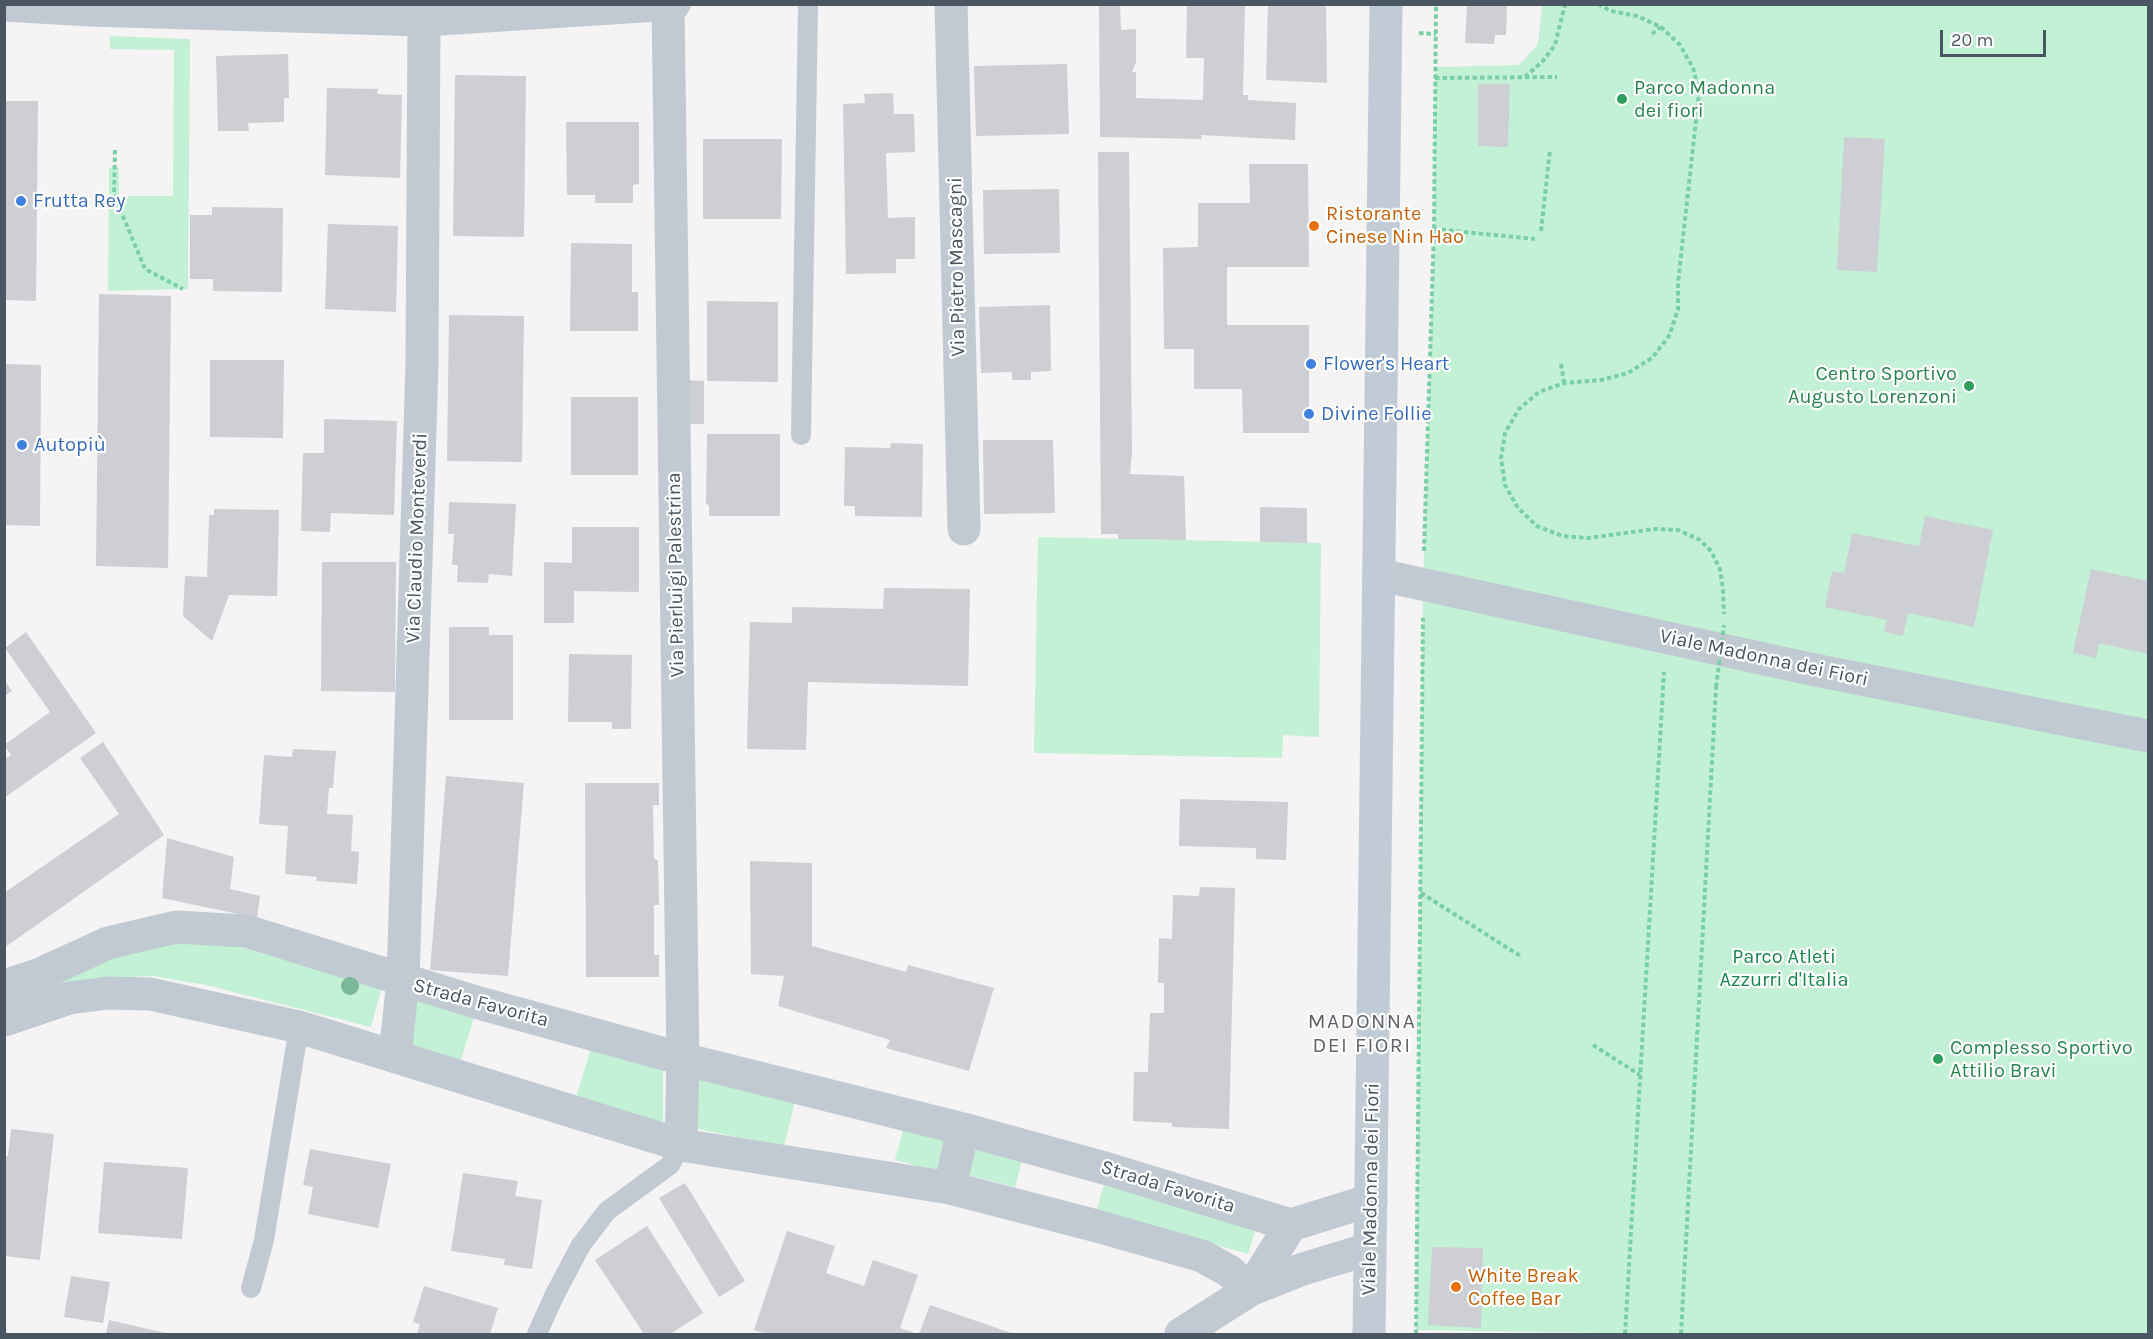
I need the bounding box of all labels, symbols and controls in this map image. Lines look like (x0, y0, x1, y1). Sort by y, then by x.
scale bar (1943, 18, 2050, 56)
text: 20 m (1951, 29, 1993, 51)
place label: Parco Madonna dei fiori (1634, 76, 1775, 123)
marker: Parco Madonna dei fiori (1615, 92, 1629, 106)
street label: Via Pietro Mascagni (943, 177, 971, 357)
place label: Frutta Rey (33, 189, 125, 213)
marker: Frutta Rey (14, 194, 28, 208)
place label: Ristorante Cinese Nin Hao (1326, 202, 1464, 249)
marker: Ristorante Cinese Nin Hao (1307, 219, 1321, 233)
place label: Flower's Heart (1323, 352, 1449, 376)
marker: Flower's Heart (1304, 357, 1318, 371)
place label: Centro Sportivo Augusto Lorenzoni (1788, 362, 1957, 409)
marker: Centro Sportivo Augusto Lorenzoni (1962, 379, 1976, 393)
place label: Divine Follie (1321, 402, 1432, 426)
marker: Divine Follie (1302, 407, 1316, 421)
street label: Via Claudio Monteverdi (401, 432, 433, 644)
place label: Autopiù (34, 433, 106, 457)
marker: Autopiù (15, 438, 29, 452)
street label: Via Pierluigi Palestrina (662, 472, 690, 678)
street label: Viale Madonna dei Fiori (1657, 624, 1871, 692)
park label: Parco Atleti Azzurri d'Italia (1719, 945, 1849, 992)
street label: Strada Favorita (411, 973, 551, 1033)
district label: MADONNA DEI FIORI (1308, 1009, 1416, 1059)
place label: Complesso Sportivo Attilio Bravi (1950, 1036, 2133, 1083)
marker: Complesso Sportivo Attilio Bravi (1931, 1052, 1945, 1066)
street label: Viale Madonna dei Fiori (1357, 1082, 1385, 1296)
street label: Strada Favorita (1098, 1155, 1238, 1219)
place label: White Break Coffee Bar (1468, 1264, 1579, 1311)
marker: White Break Coffee Bar (1449, 1280, 1463, 1294)

